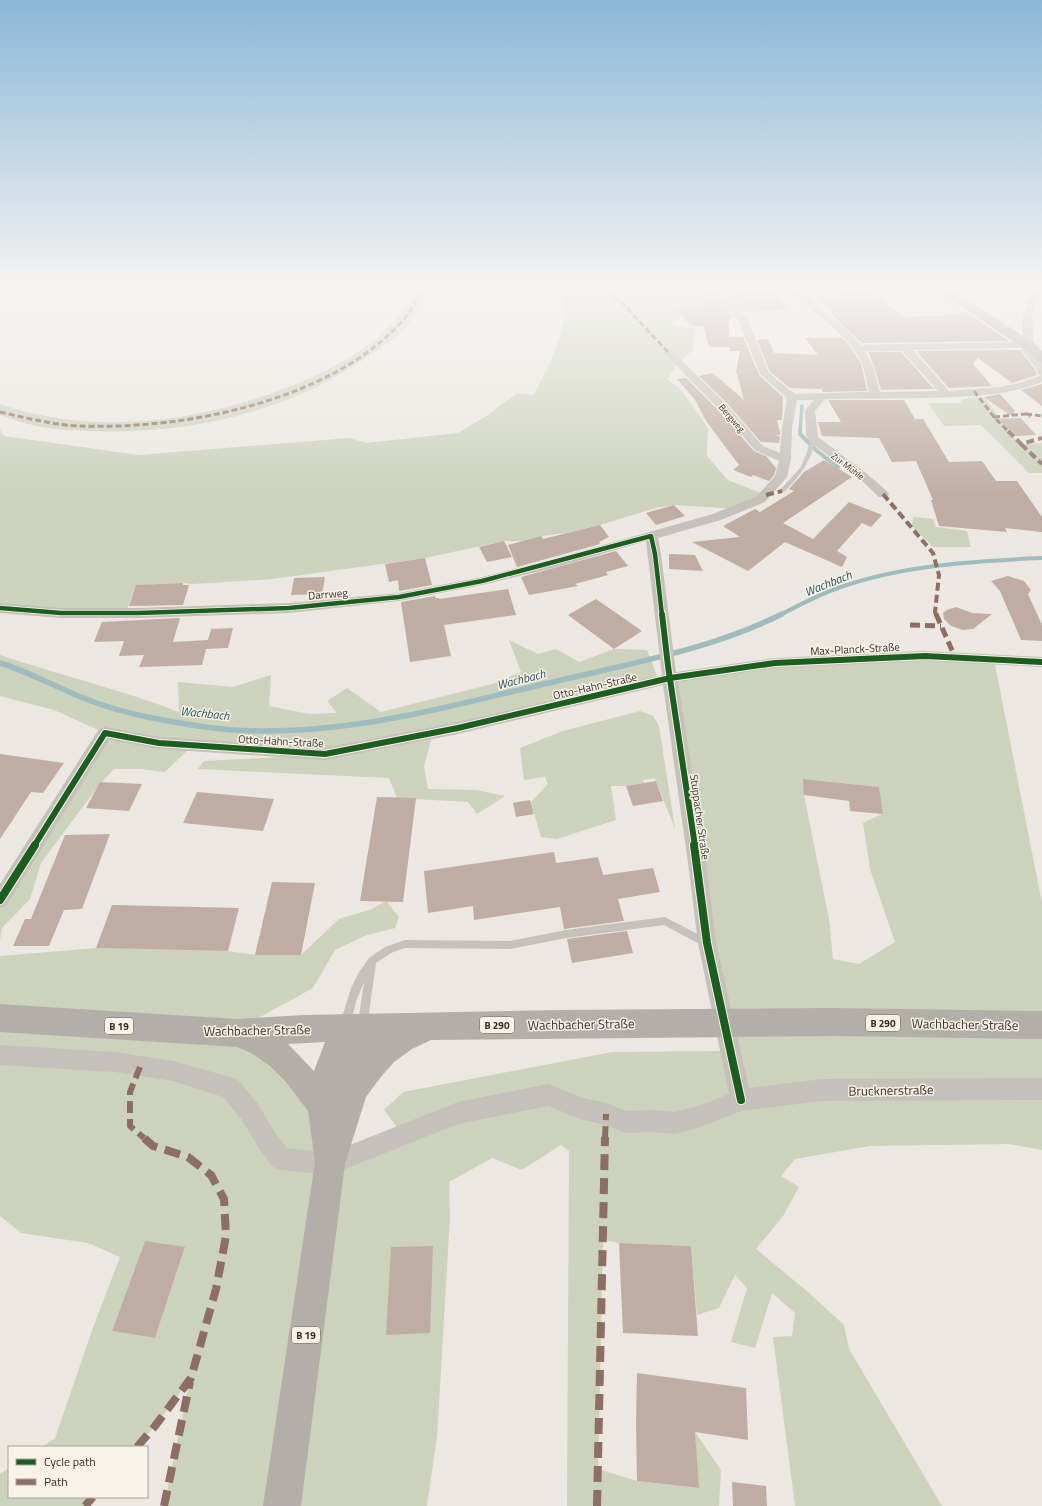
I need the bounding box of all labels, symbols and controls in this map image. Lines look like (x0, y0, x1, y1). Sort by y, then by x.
street label: Bergweg (716, 401, 748, 435)
street label: Zur Mühle (829, 449, 868, 483)
water label: Wachbach (802, 565, 855, 601)
street label: Darrweg (307, 584, 349, 604)
street label: Max-Planck-Straße (810, 639, 901, 659)
water label: Wachbach (495, 664, 548, 694)
street label: Otto-Hahn-Straße (551, 668, 639, 703)
water label: Wachbach (179, 701, 232, 725)
street label: Otto-Hahn-Straße (238, 731, 325, 751)
street label: Stuppacher Straße (686, 773, 714, 861)
street label: Wachbacher Straße (527, 1013, 635, 1035)
street label: Wachbacher Straße (911, 1013, 1019, 1035)
road number: B 290 (866, 1015, 900, 1031)
road number: B 290 (480, 1017, 514, 1033)
road number: B 19 (105, 1018, 133, 1034)
street label: Wachbacher Straße (203, 1019, 311, 1041)
street label: Brucknerstraße (848, 1079, 934, 1101)
road number: B 19 (292, 1327, 320, 1343)
legend (8, 1446, 148, 1498)
text: Cycle path (44, 1452, 96, 1471)
text: Path (44, 1472, 68, 1491)

